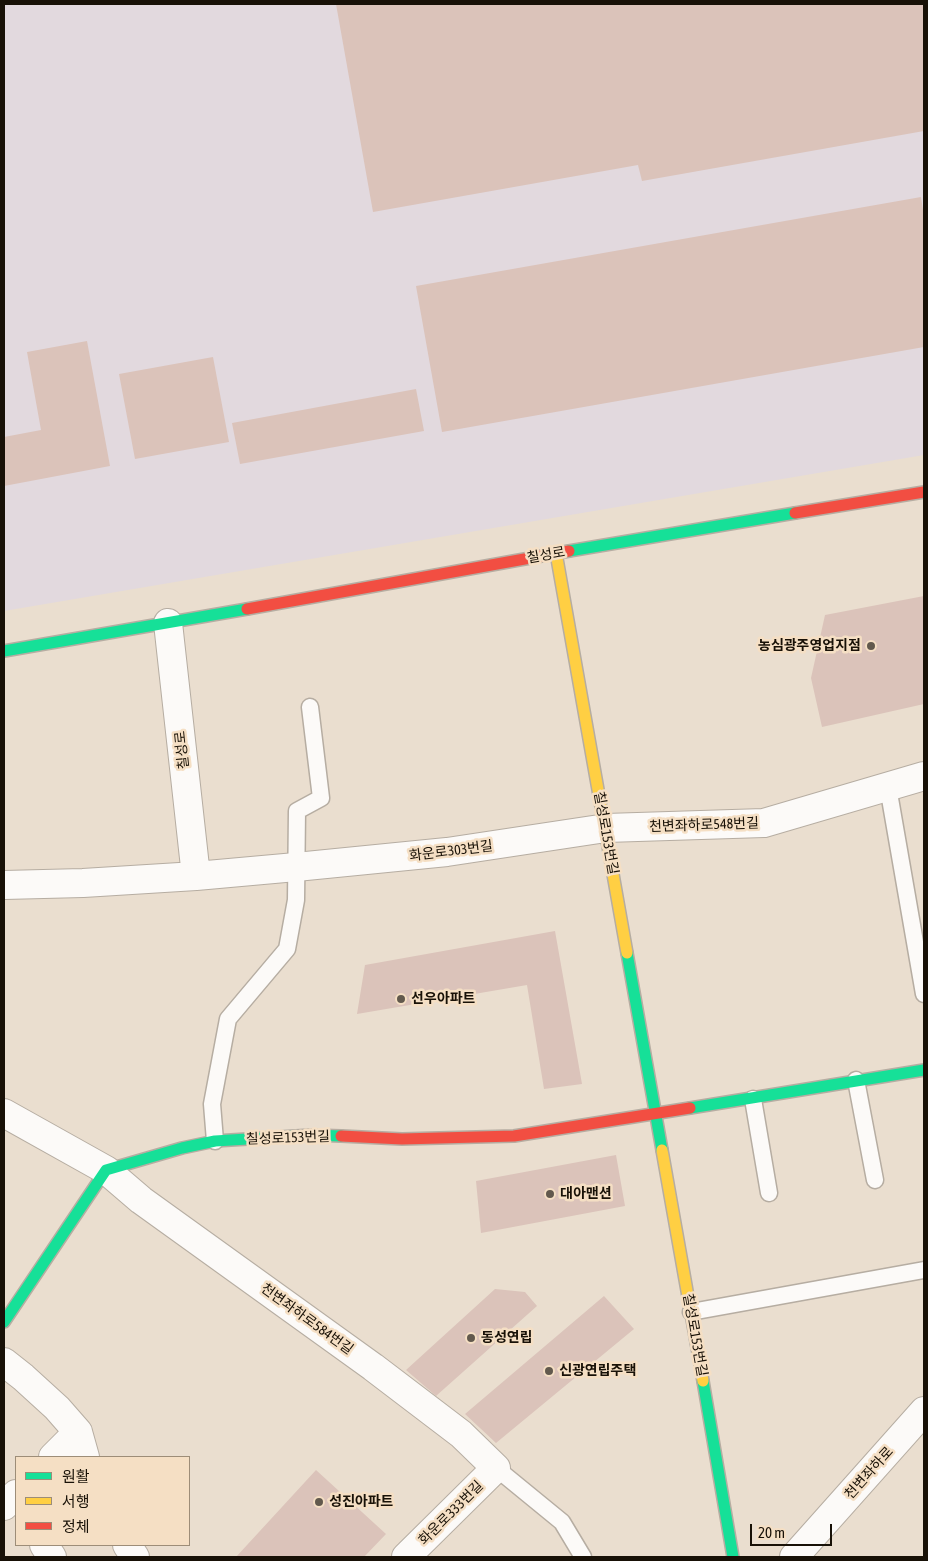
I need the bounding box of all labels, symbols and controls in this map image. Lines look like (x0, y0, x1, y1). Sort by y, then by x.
street label: 칠성로 (526, 543, 566, 567)
place label: 농심광주영업지점 (758, 638, 861, 654)
marker: 농심광주영업지점 (865, 640, 877, 652)
street label: 칠성로 (172, 730, 192, 770)
street label: 칠성로153번길 (590, 790, 622, 876)
street label: 천변좌하로548번길 (649, 815, 759, 835)
street label: 화운로303번길 (408, 838, 494, 864)
place label: 선우아파트 (411, 991, 475, 1007)
marker: 선우아파트 (395, 993, 407, 1005)
street label: 칠성로153번길 (246, 1128, 330, 1148)
place label: 대아맨션 (560, 1186, 612, 1202)
marker: 대아맨션 (544, 1188, 556, 1200)
street label: 천변좌하로584번길 (258, 1280, 356, 1358)
street label: 칠성로153번길 (679, 1292, 711, 1378)
place label: 동성연립 (481, 1330, 533, 1346)
marker: 동성연립 (465, 1332, 477, 1344)
place label: 신광연립주택 (559, 1363, 636, 1379)
marker: 신광연립주택 (543, 1365, 555, 1377)
street label: 천변좌하로 (841, 1443, 897, 1503)
legend (15, 1456, 190, 1546)
text: 원활 (62, 1468, 90, 1485)
street label: 화운로333번길 (415, 1477, 487, 1549)
text: 서행 (62, 1493, 90, 1510)
place label: 성진아파트 (329, 1494, 393, 1510)
marker: 성진아파트 (313, 1496, 325, 1508)
scale bar (753, 1514, 836, 1546)
text: 정체 (62, 1518, 90, 1535)
text: 20 m (758, 1524, 785, 1541)

